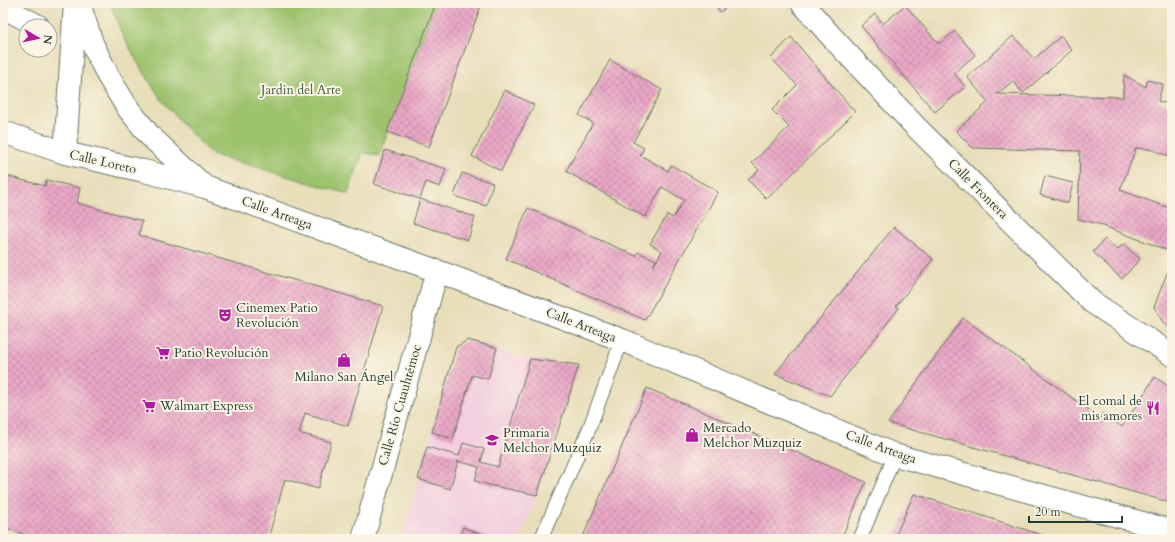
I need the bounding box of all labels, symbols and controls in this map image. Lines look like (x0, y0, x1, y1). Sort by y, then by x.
north arrow (18, 18, 58, 58)
text: N (39, 34, 56, 46)
park label: Jardin del Arte (259, 81, 341, 99)
street label: Calle Loreto (68, 146, 138, 178)
street label: Calle Frontera (944, 155, 1012, 223)
street label: Calle Arteaga (239, 192, 315, 234)
place label: Cinemex Patio Revolución (236, 299, 318, 332)
street label: Calle Arteaga (543, 303, 619, 347)
theatre icon: Cinemex Patio Revolución (217, 307, 233, 323)
street label: Calle Río Cuauhtémoc (374, 342, 426, 468)
place label: Patio Revolución (174, 344, 269, 362)
supermarket icon: Patio Revolución (155, 345, 171, 361)
shop icon: Milano San Ángel (336, 352, 352, 368)
place label: Milano San Ángel (295, 368, 394, 386)
place label: El comal de mis amores (1078, 392, 1142, 425)
place label: Walmart Express (159, 397, 253, 415)
supermarket icon: Walmart Express (141, 398, 157, 414)
restaurant icon: El comal de mis amores (1145, 400, 1161, 416)
place label: Mercado Melchor Muzquiz (703, 419, 802, 452)
place label: Primaria Melchor Muzquiz (503, 424, 602, 457)
street label: Calle Arteaga (843, 426, 919, 468)
shop icon: Mercado Melchor Muzquiz (684, 427, 700, 443)
school or university icon: Primaria Melchor Muzquiz (484, 432, 500, 448)
scale bar (1029, 498, 1122, 524)
text: 20 m (1035, 504, 1062, 520)

